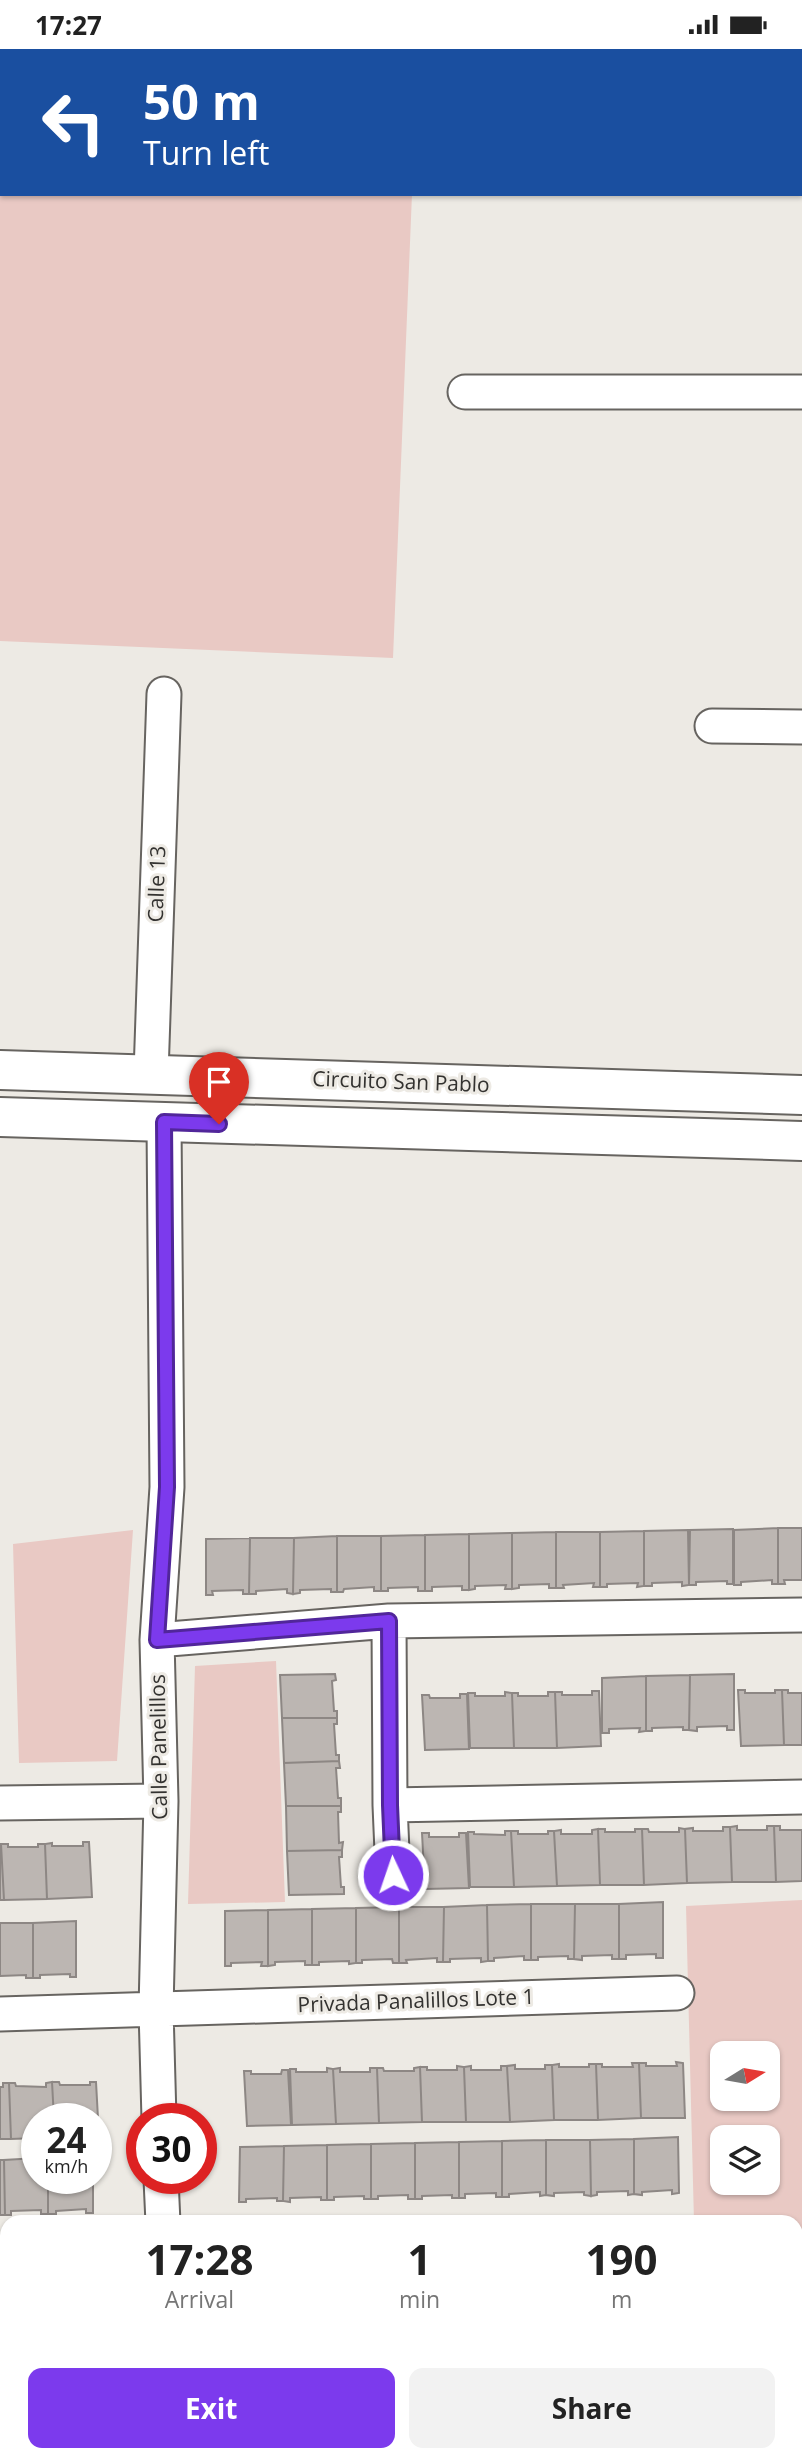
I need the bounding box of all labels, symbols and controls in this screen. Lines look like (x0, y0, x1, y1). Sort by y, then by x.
text: 17:27 (35, 7, 102, 43)
text: 50 m (143, 68, 260, 134)
icon: left (28, 77, 119, 168)
text: Turn left (143, 131, 269, 174)
street label: Calle 13 (141, 845, 171, 923)
pin (189, 1052, 249, 1124)
icon: arrive (200, 1063, 238, 1101)
street label: Circuito San Pablo (312, 1064, 490, 1098)
street label: Calle Panelillos (143, 1674, 173, 1820)
position arrow (356, 1838, 430, 1912)
street label: Privada Panalillos Lote 1 (297, 1982, 535, 2018)
north arrow (710, 2041, 780, 2111)
map controls (710, 2041, 780, 2195)
speed limit sign: 30 (126, 2103, 217, 2194)
text: 24 (46, 2116, 87, 2163)
button: layers (710, 2125, 780, 2195)
text: km/h (45, 2154, 88, 2178)
text: 17:28 (145, 2230, 253, 2287)
text: 1 (407, 2230, 432, 2287)
text: 190 (586, 2230, 658, 2287)
text: Arrival (165, 2283, 234, 2315)
text: min (399, 2283, 440, 2315)
text: m (611, 2283, 632, 2315)
button: Exit (28, 2368, 395, 2448)
button: Share (409, 2368, 775, 2448)

